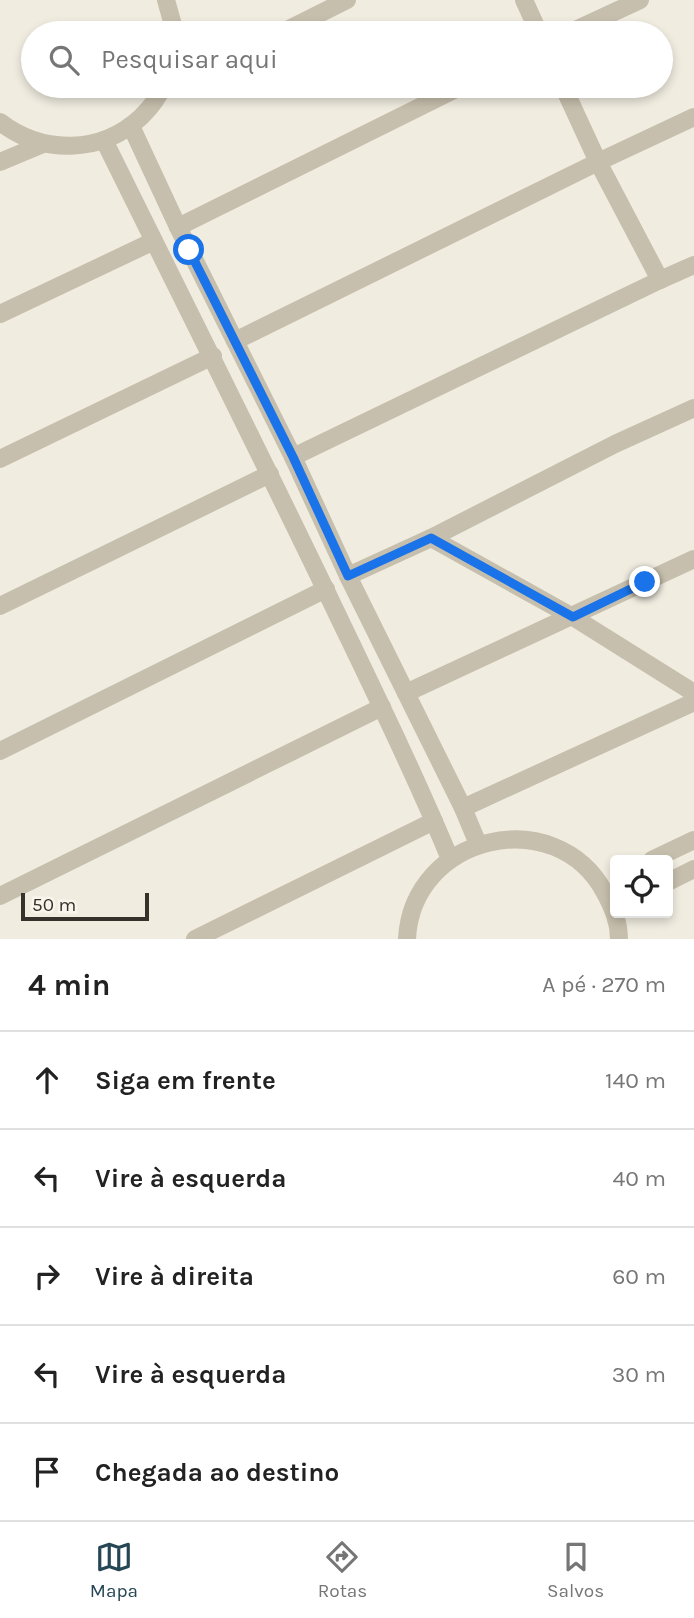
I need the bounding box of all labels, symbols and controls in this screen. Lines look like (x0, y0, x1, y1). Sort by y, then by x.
search box (21, 21, 673, 98)
icon: search (45, 41, 83, 79)
text: Pesquisar aqui (101, 44, 278, 75)
route start (173, 234, 204, 265)
route end (629, 566, 660, 597)
map controls (610, 855, 673, 918)
button: locate (610, 855, 673, 918)
scale bar (21, 890, 149, 922)
text: 50 m (32, 894, 76, 916)
text: 4 min (28, 967, 110, 1003)
text: A pé · 270 m (542, 971, 666, 998)
icon: ahead (28, 1061, 66, 1099)
text: Siga em frente (95, 1065, 276, 1096)
text: 140 m (605, 1067, 666, 1094)
icon: left (28, 1159, 66, 1197)
text: Vire à esquerda (95, 1163, 286, 1194)
text: 40 m (613, 1165, 666, 1192)
icon: right (28, 1257, 66, 1295)
text: Vire à direita (95, 1261, 254, 1292)
text: 60 m (612, 1263, 666, 1290)
icon: left (28, 1355, 66, 1393)
text: Vire à esquerda (95, 1359, 286, 1390)
text: 30 m (612, 1361, 666, 1388)
icon: arrive (28, 1453, 66, 1491)
text: Chegada ao destino (95, 1457, 339, 1488)
tab: Mapa (90, 1538, 138, 1602)
tab: Rotas (318, 1538, 367, 1602)
tab: Salvos (547, 1538, 604, 1602)

